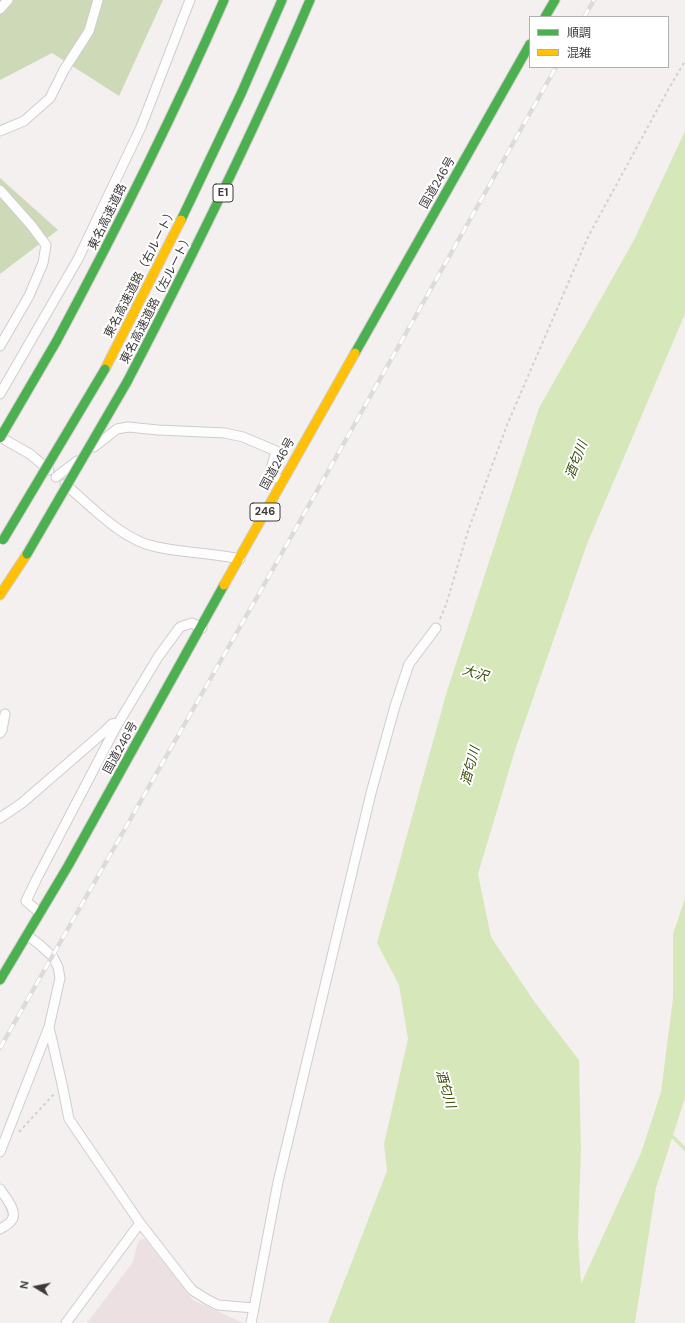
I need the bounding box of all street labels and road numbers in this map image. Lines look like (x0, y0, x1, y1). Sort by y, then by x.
street label: 国道246号 (417, 154, 459, 212)
street label: 東名高速道路 (86, 181, 130, 253)
road number: E1 (213, 184, 233, 202)
street label: 東名高速道路（右ルート） (102, 206, 180, 340)
street label: 東名高速道路（左ルート） (118, 232, 196, 366)
street label: 国道246号 (258, 435, 298, 493)
road number: 246 (250, 503, 280, 521)
street label: 国道246号 (101, 719, 141, 777)

